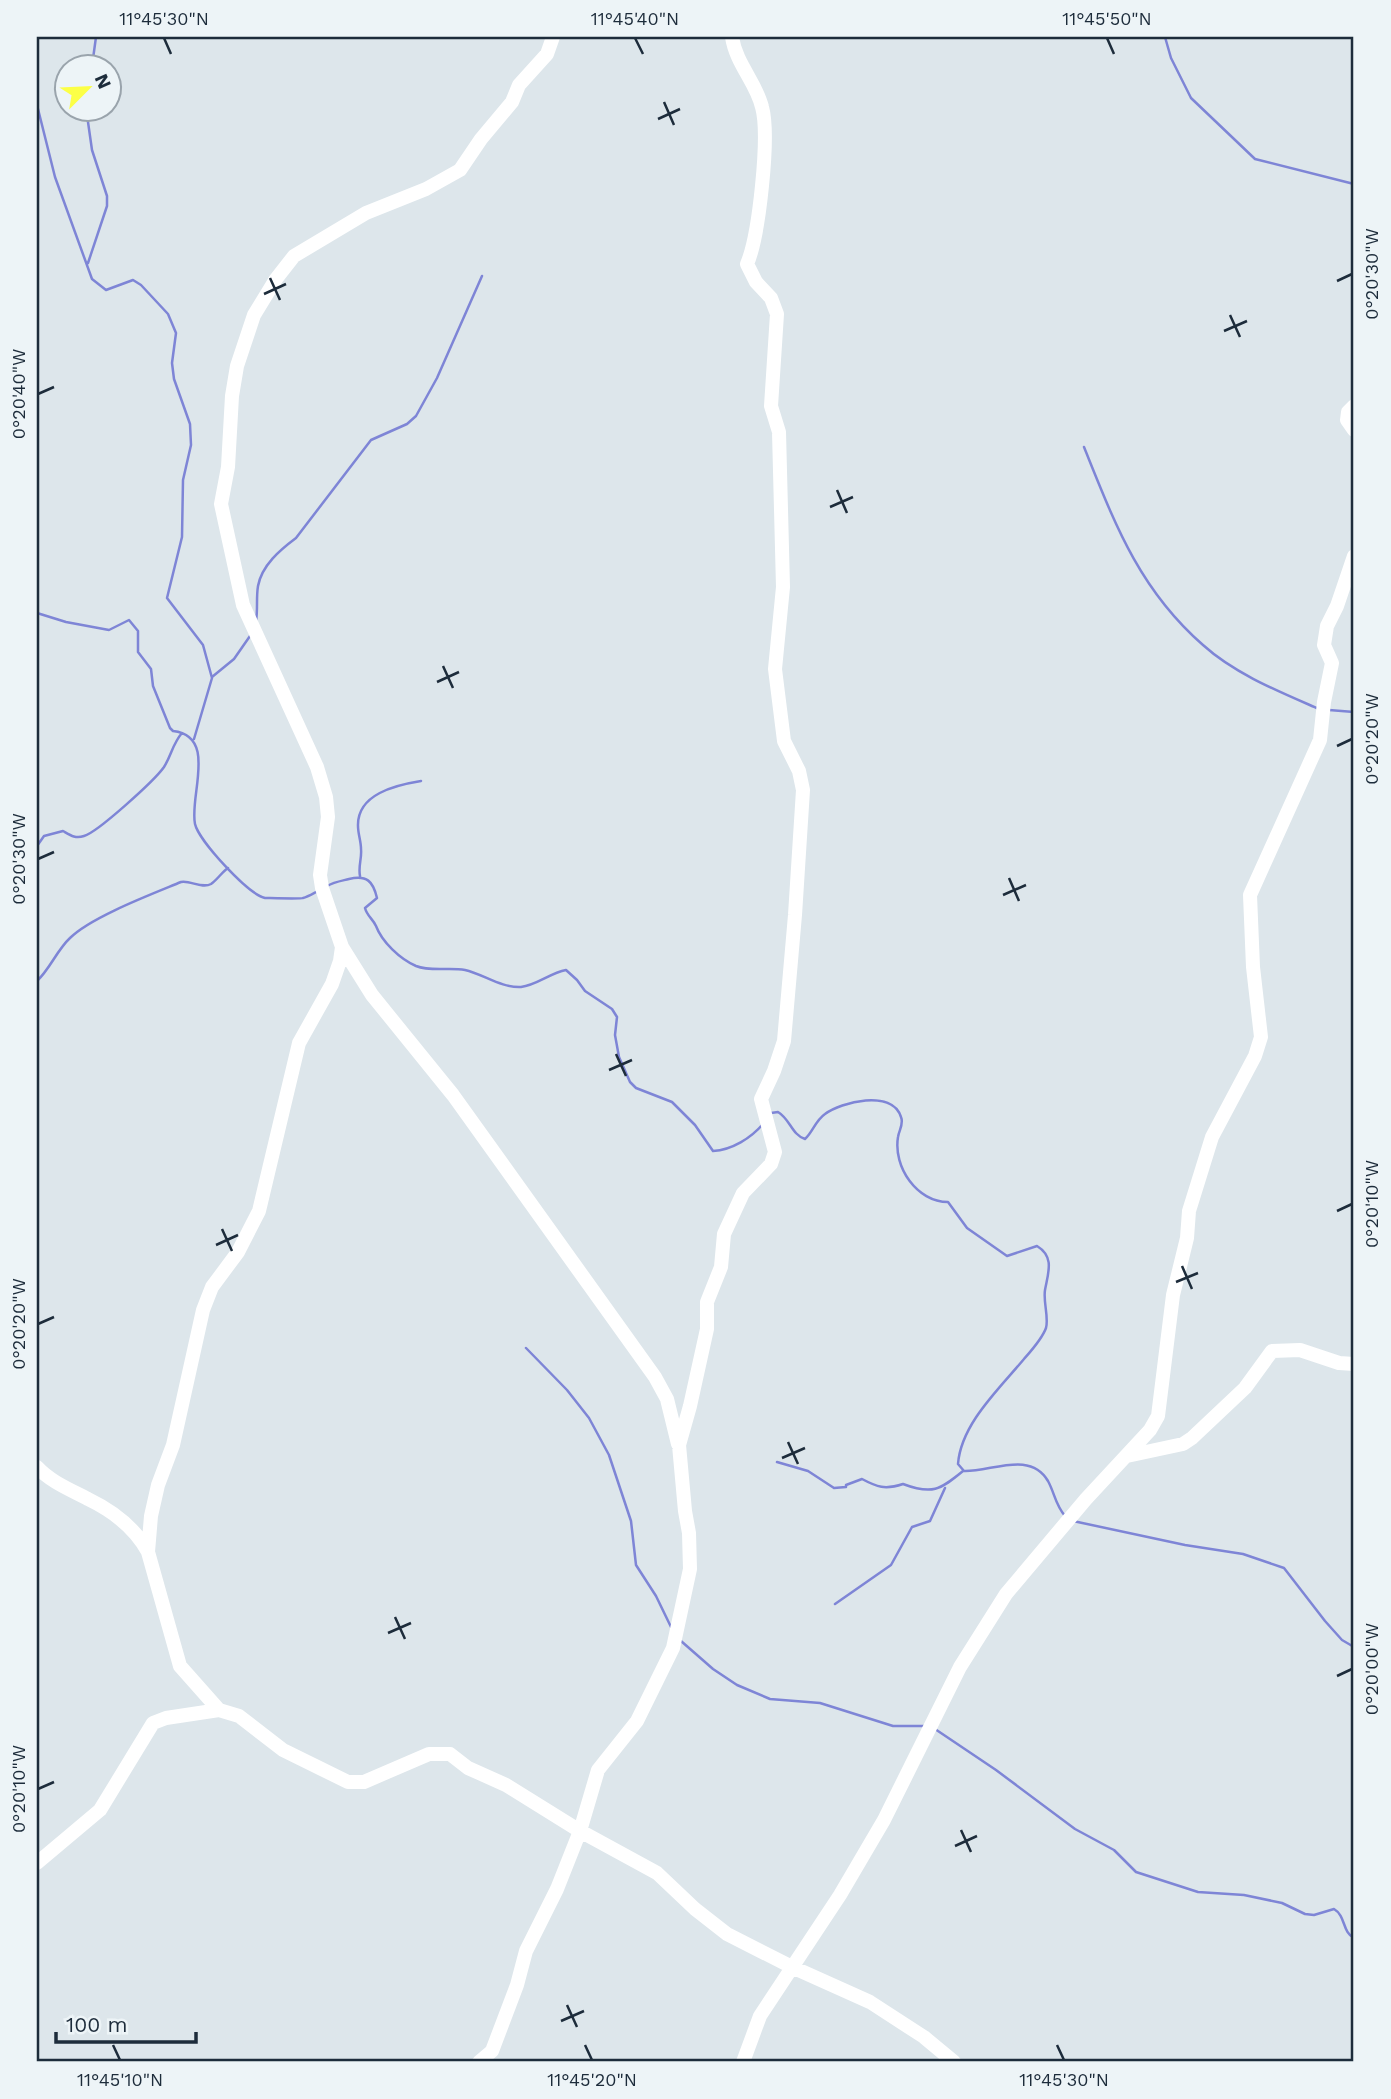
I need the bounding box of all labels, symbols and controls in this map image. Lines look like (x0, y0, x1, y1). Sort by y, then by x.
text: 11°45'30"N (119, 8, 209, 29)
text: 11°45'40"N (591, 8, 679, 29)
text: 11°45'50"N (1062, 8, 1152, 29)
north arrow (52, 52, 122, 122)
text: N (90, 70, 116, 92)
text: 0°20'30"W (1361, 228, 1382, 320)
text: 0°20'40"W (8, 349, 29, 439)
text: 0°20'20"W (1361, 693, 1382, 785)
text: 0°20'30"W (8, 813, 29, 905)
text: 0°20'10"W (1361, 1160, 1382, 1248)
text: 0°20'20"W (8, 1278, 29, 1370)
text: 0°20'00"W (1361, 1623, 1382, 1715)
text: 0°20'10"W (8, 1745, 29, 1833)
scale bar (56, 2001, 196, 2045)
text: 100 m (66, 2012, 128, 2037)
text: 11°45'10"N (77, 2069, 163, 2090)
text: 11°45'20"N (547, 2069, 637, 2090)
text: 11°45'30"N (1019, 2069, 1109, 2090)

